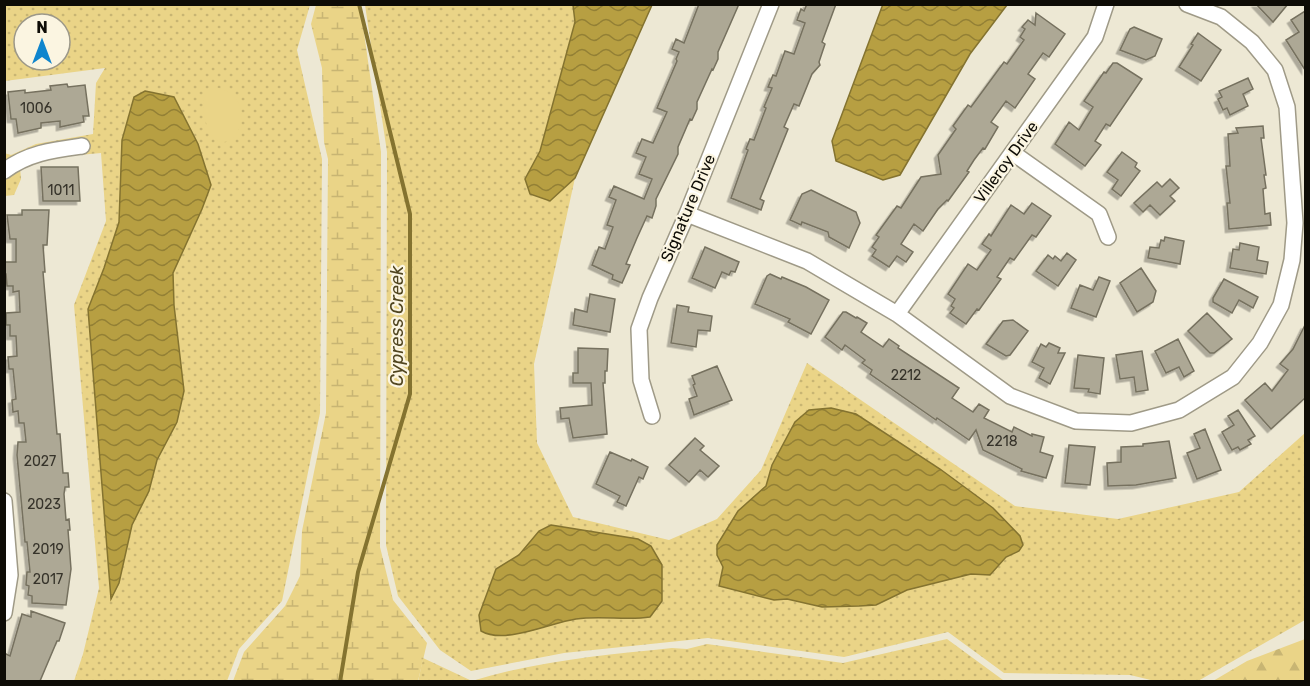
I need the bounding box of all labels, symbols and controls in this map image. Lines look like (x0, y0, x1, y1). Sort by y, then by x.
north arrow (12, 12, 72, 72)
text: N (36, 18, 48, 37)
house number: 1006 (20, 100, 52, 117)
street label: Villeroy Drive (970, 117, 1042, 207)
street label: Signature Drive (657, 151, 719, 265)
house number: 1011 (48, 182, 74, 199)
water label: Cypress Creek (386, 265, 408, 386)
house number: 2212 (891, 367, 921, 384)
house number: 2218 (986, 433, 1018, 450)
house number: 2027 (24, 453, 56, 470)
house number: 2023 (27, 496, 61, 513)
house number: 2019 (32, 541, 64, 558)
house number: 2017 (33, 571, 63, 588)

